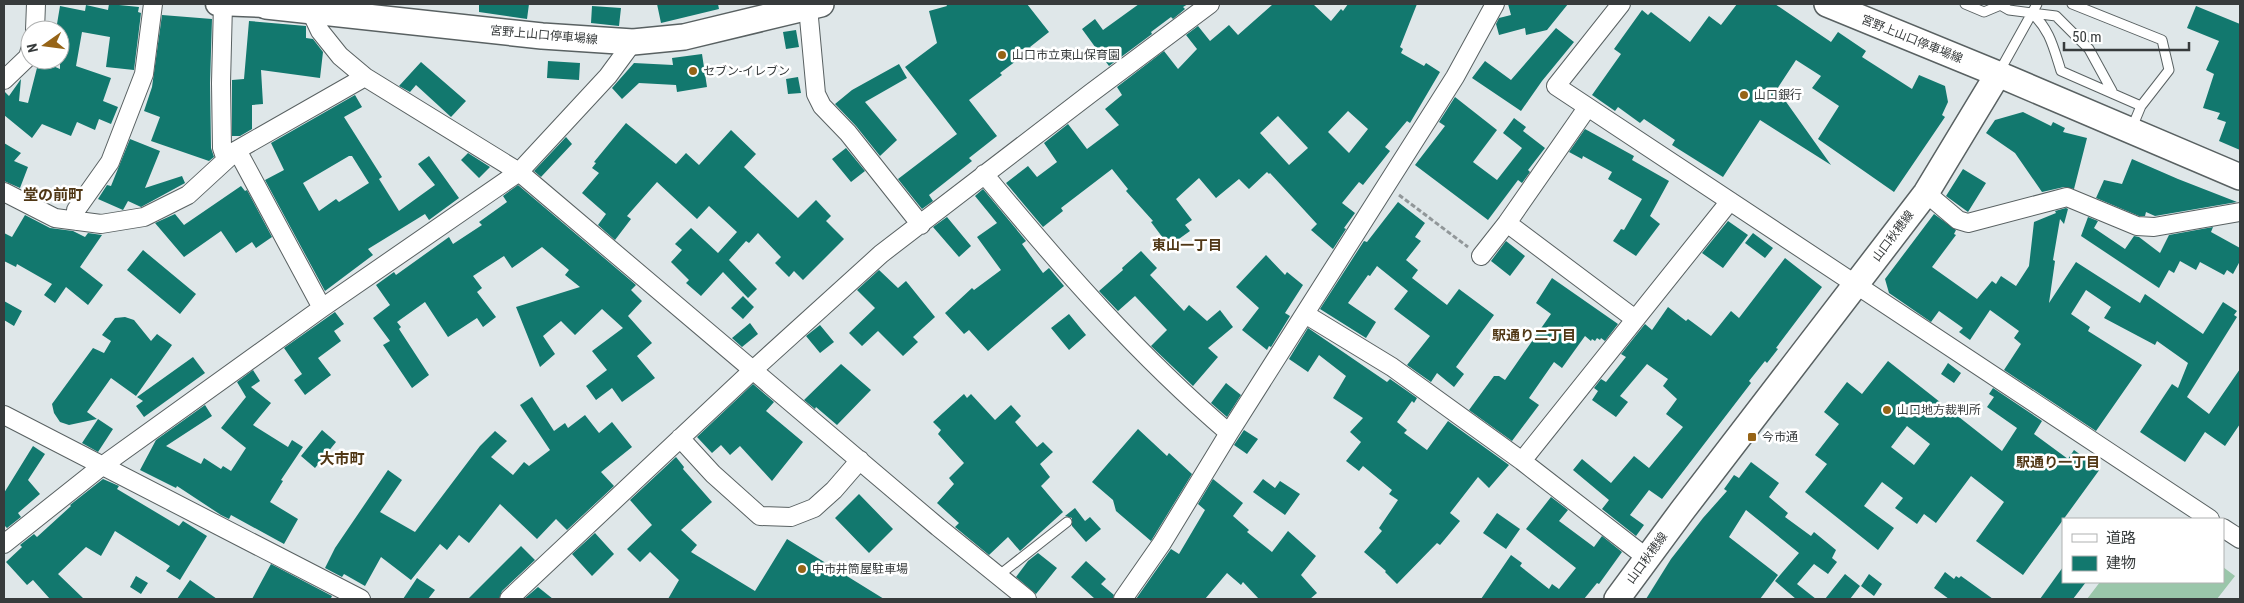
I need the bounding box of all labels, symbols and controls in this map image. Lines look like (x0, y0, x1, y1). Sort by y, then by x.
street label: 宮野上山口停車場線 (1859, 12, 1965, 66)
north arrow (20, 20, 70, 70)
scale bar (2064, 20, 2189, 52)
street label: 宮野上山口停車場線 (490, 23, 598, 47)
text: 50 m (2072, 28, 2102, 46)
text: N (24, 42, 41, 54)
place label: 山口市立東山保育園 (1012, 48, 1120, 62)
marker: 山口市立東山保育園 (996, 49, 1008, 61)
place label: セブン-イレブン (703, 64, 790, 78)
marker: セブン-イレブン (687, 65, 699, 77)
place label: 山口銀行 (1754, 88, 1802, 102)
marker: 山口銀行 (1738, 89, 1750, 101)
district label: 堂の前町 (23, 186, 83, 204)
street label: 山口秋穂線 (1869, 208, 1917, 264)
district label: 東山一丁目 (1152, 237, 1222, 253)
district label: 駅通り二丁目 (1492, 327, 1576, 343)
place label: 山口地方裁判所 (1897, 403, 1981, 417)
marker: 山口地方裁判所 (1881, 404, 1893, 416)
place label: 今市通 (1762, 430, 1798, 444)
marker: 今市通 (1746, 431, 1758, 443)
district label: 大市町 (319, 450, 365, 468)
district label: 駅通り一丁目 (2016, 454, 2100, 470)
legend (2062, 518, 2224, 583)
text: 道路 (2106, 529, 2136, 547)
street label: 山口秋穂線 (1624, 530, 1670, 586)
text: 建物 (2106, 554, 2136, 572)
place label: 中市井筒屋駐車場 (812, 562, 908, 576)
marker: 中市井筒屋駐車場 (796, 563, 808, 575)

